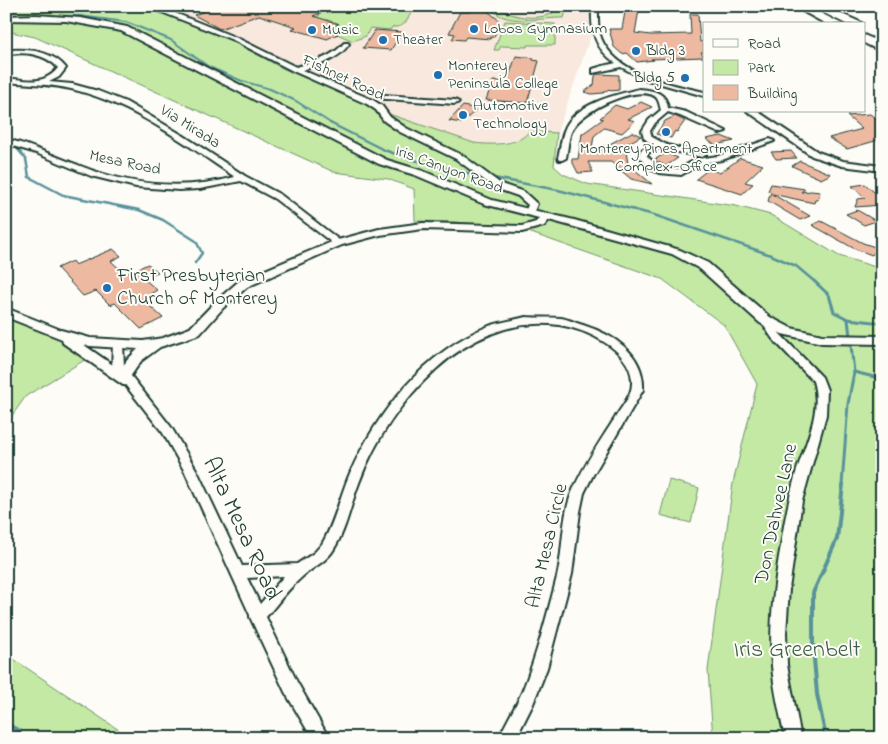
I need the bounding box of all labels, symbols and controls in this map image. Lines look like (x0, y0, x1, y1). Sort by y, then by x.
place label: Lobos Gymnasium (484, 17, 607, 41)
place label: Music (322, 18, 360, 42)
legend (703, 22, 866, 112)
marker: Lobos Gymnasium (468, 23, 480, 35)
marker: Music (306, 24, 318, 36)
place label: Theater (393, 28, 443, 52)
text: Road (748, 33, 781, 55)
marker: Theater (377, 34, 389, 46)
place label: Bldg 3 (645, 39, 685, 63)
marker: Bldg 3 (630, 45, 642, 57)
street label: Fishnet Road (297, 48, 388, 108)
place label: Monterey Peninsula College (448, 54, 559, 96)
text: Park (748, 57, 776, 79)
place label: Bldg 5 (632, 66, 675, 90)
marker: Monterey Peninsula College (432, 69, 444, 81)
marker: Bldg 5 (679, 72, 691, 84)
text: Building (747, 83, 797, 106)
place label: Automotive Technology (473, 94, 549, 136)
street label: Via Mirada (154, 98, 225, 155)
marker: Automotive Technology (457, 109, 469, 121)
marker: Monterey Pines Apartment Complex -Office (660, 126, 672, 138)
place label: Monterey Pines Apartment Complex -Office (580, 137, 753, 179)
street label: Iris Canyon Road (392, 139, 506, 201)
street label: Mesa Road (87, 144, 163, 182)
place label: First Presbyterian Church of Monterey (116, 262, 277, 314)
marker: First Presbyterian Church of Monterey (101, 282, 113, 294)
street label: Don Dahvee Lane (748, 441, 806, 588)
street label: Alta Mesa Road (192, 452, 290, 607)
street label: Alta Mesa Circle (520, 481, 576, 611)
park label: Iris Greenbelt (734, 633, 860, 668)

